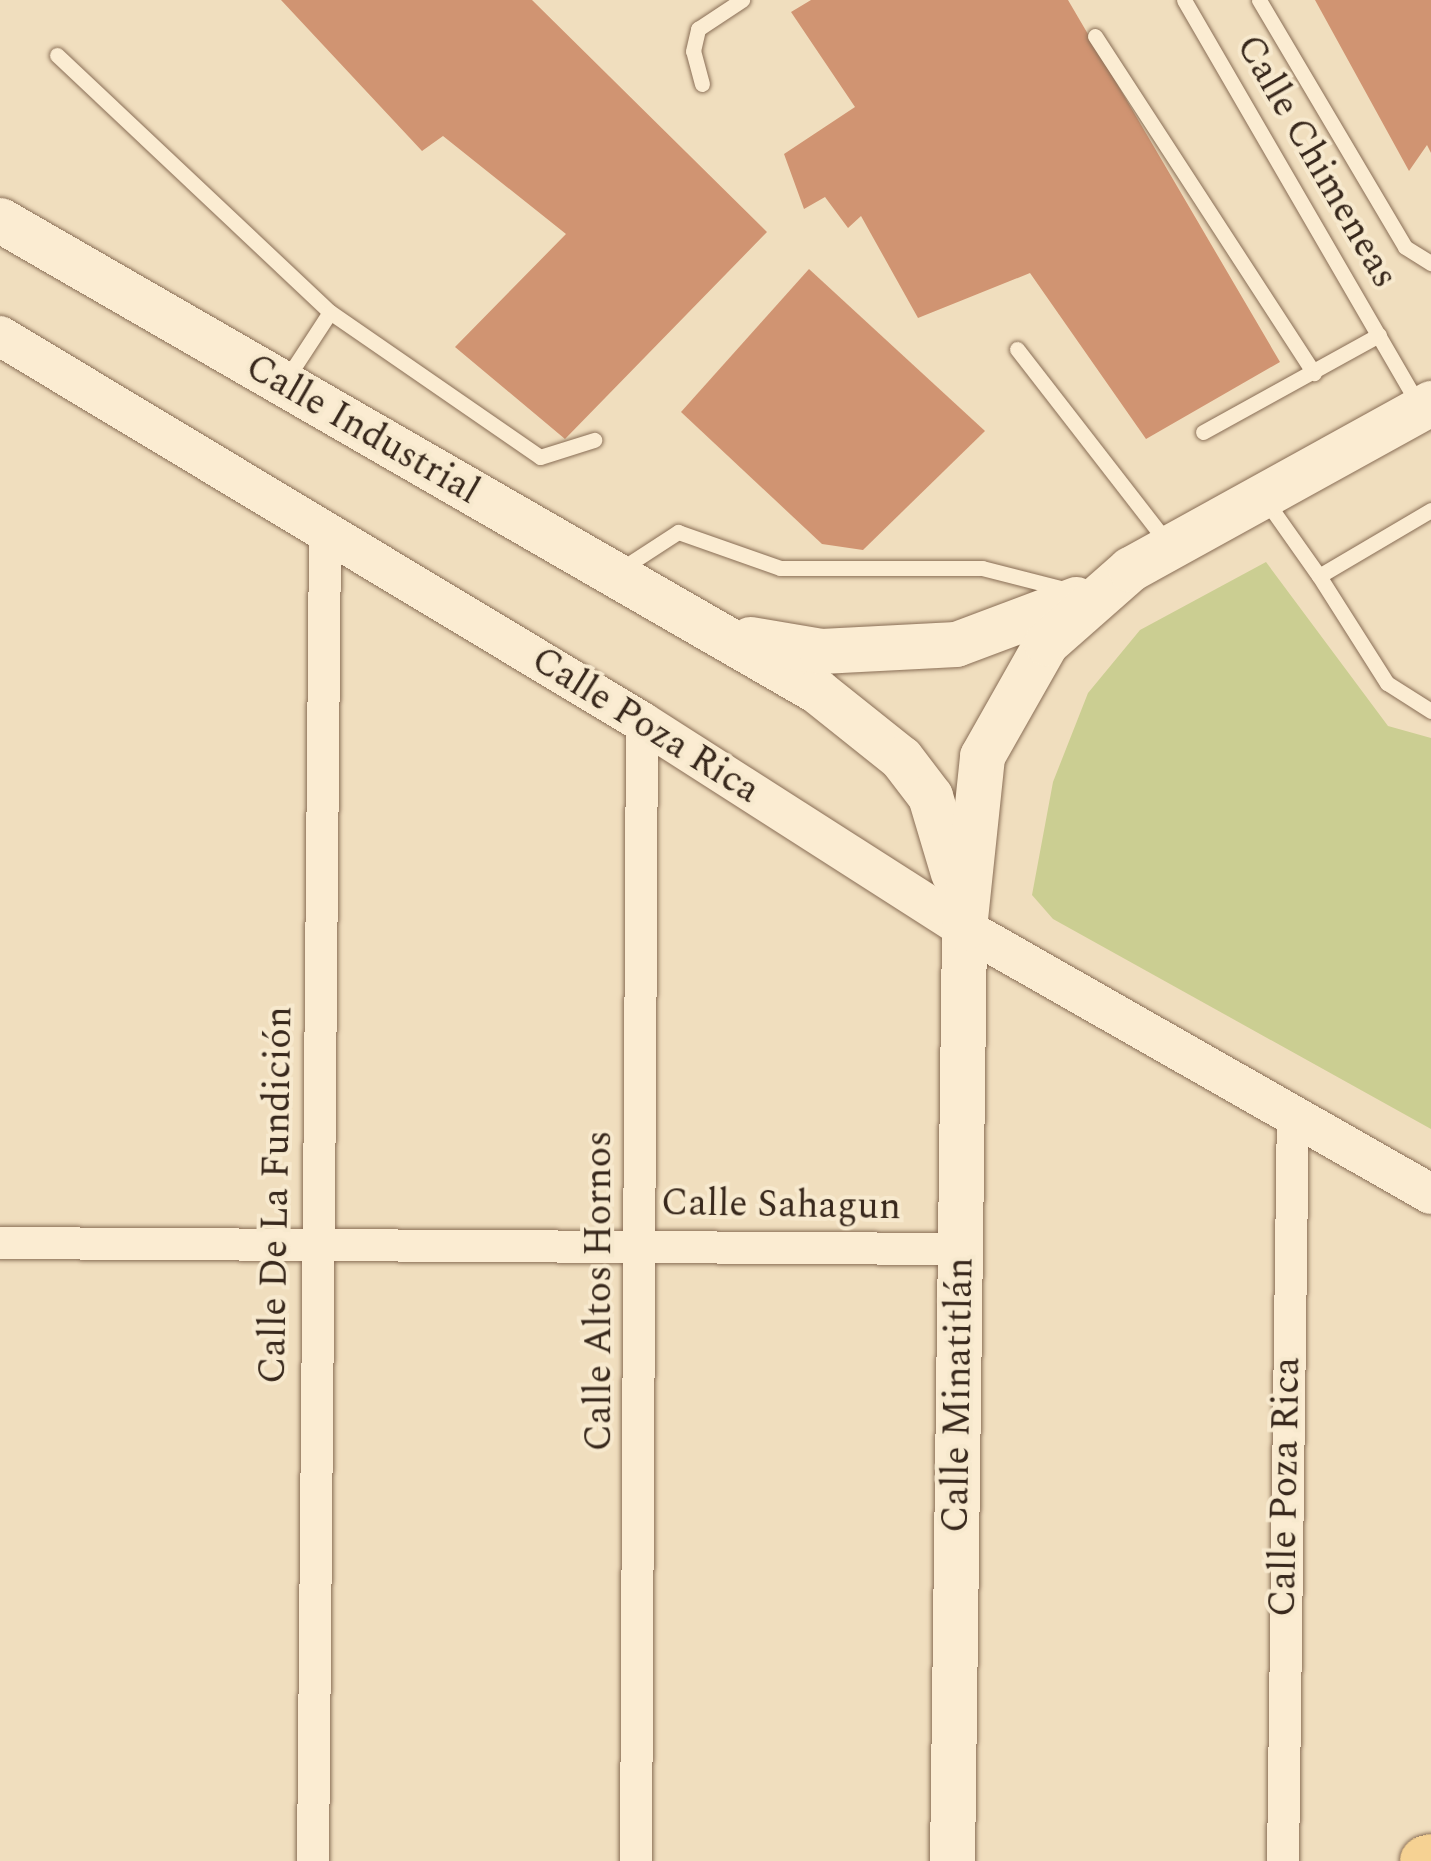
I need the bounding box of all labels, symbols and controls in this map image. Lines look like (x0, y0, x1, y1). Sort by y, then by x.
street label: Calle Chimeneas (1225, 27, 1407, 297)
street label: Calle Industrial (237, 345, 487, 515)
street label: Calle Poza Rica (523, 638, 767, 814)
street label: Calle De La Fundición (251, 1006, 303, 1384)
street label: Calle Altos Hornos (577, 1131, 623, 1451)
street label: Calle Sahagun (661, 1181, 901, 1231)
street label: Calle Minatitlán (934, 1257, 984, 1533)
street label: Calle Poza Rica (1261, 1357, 1311, 1617)

